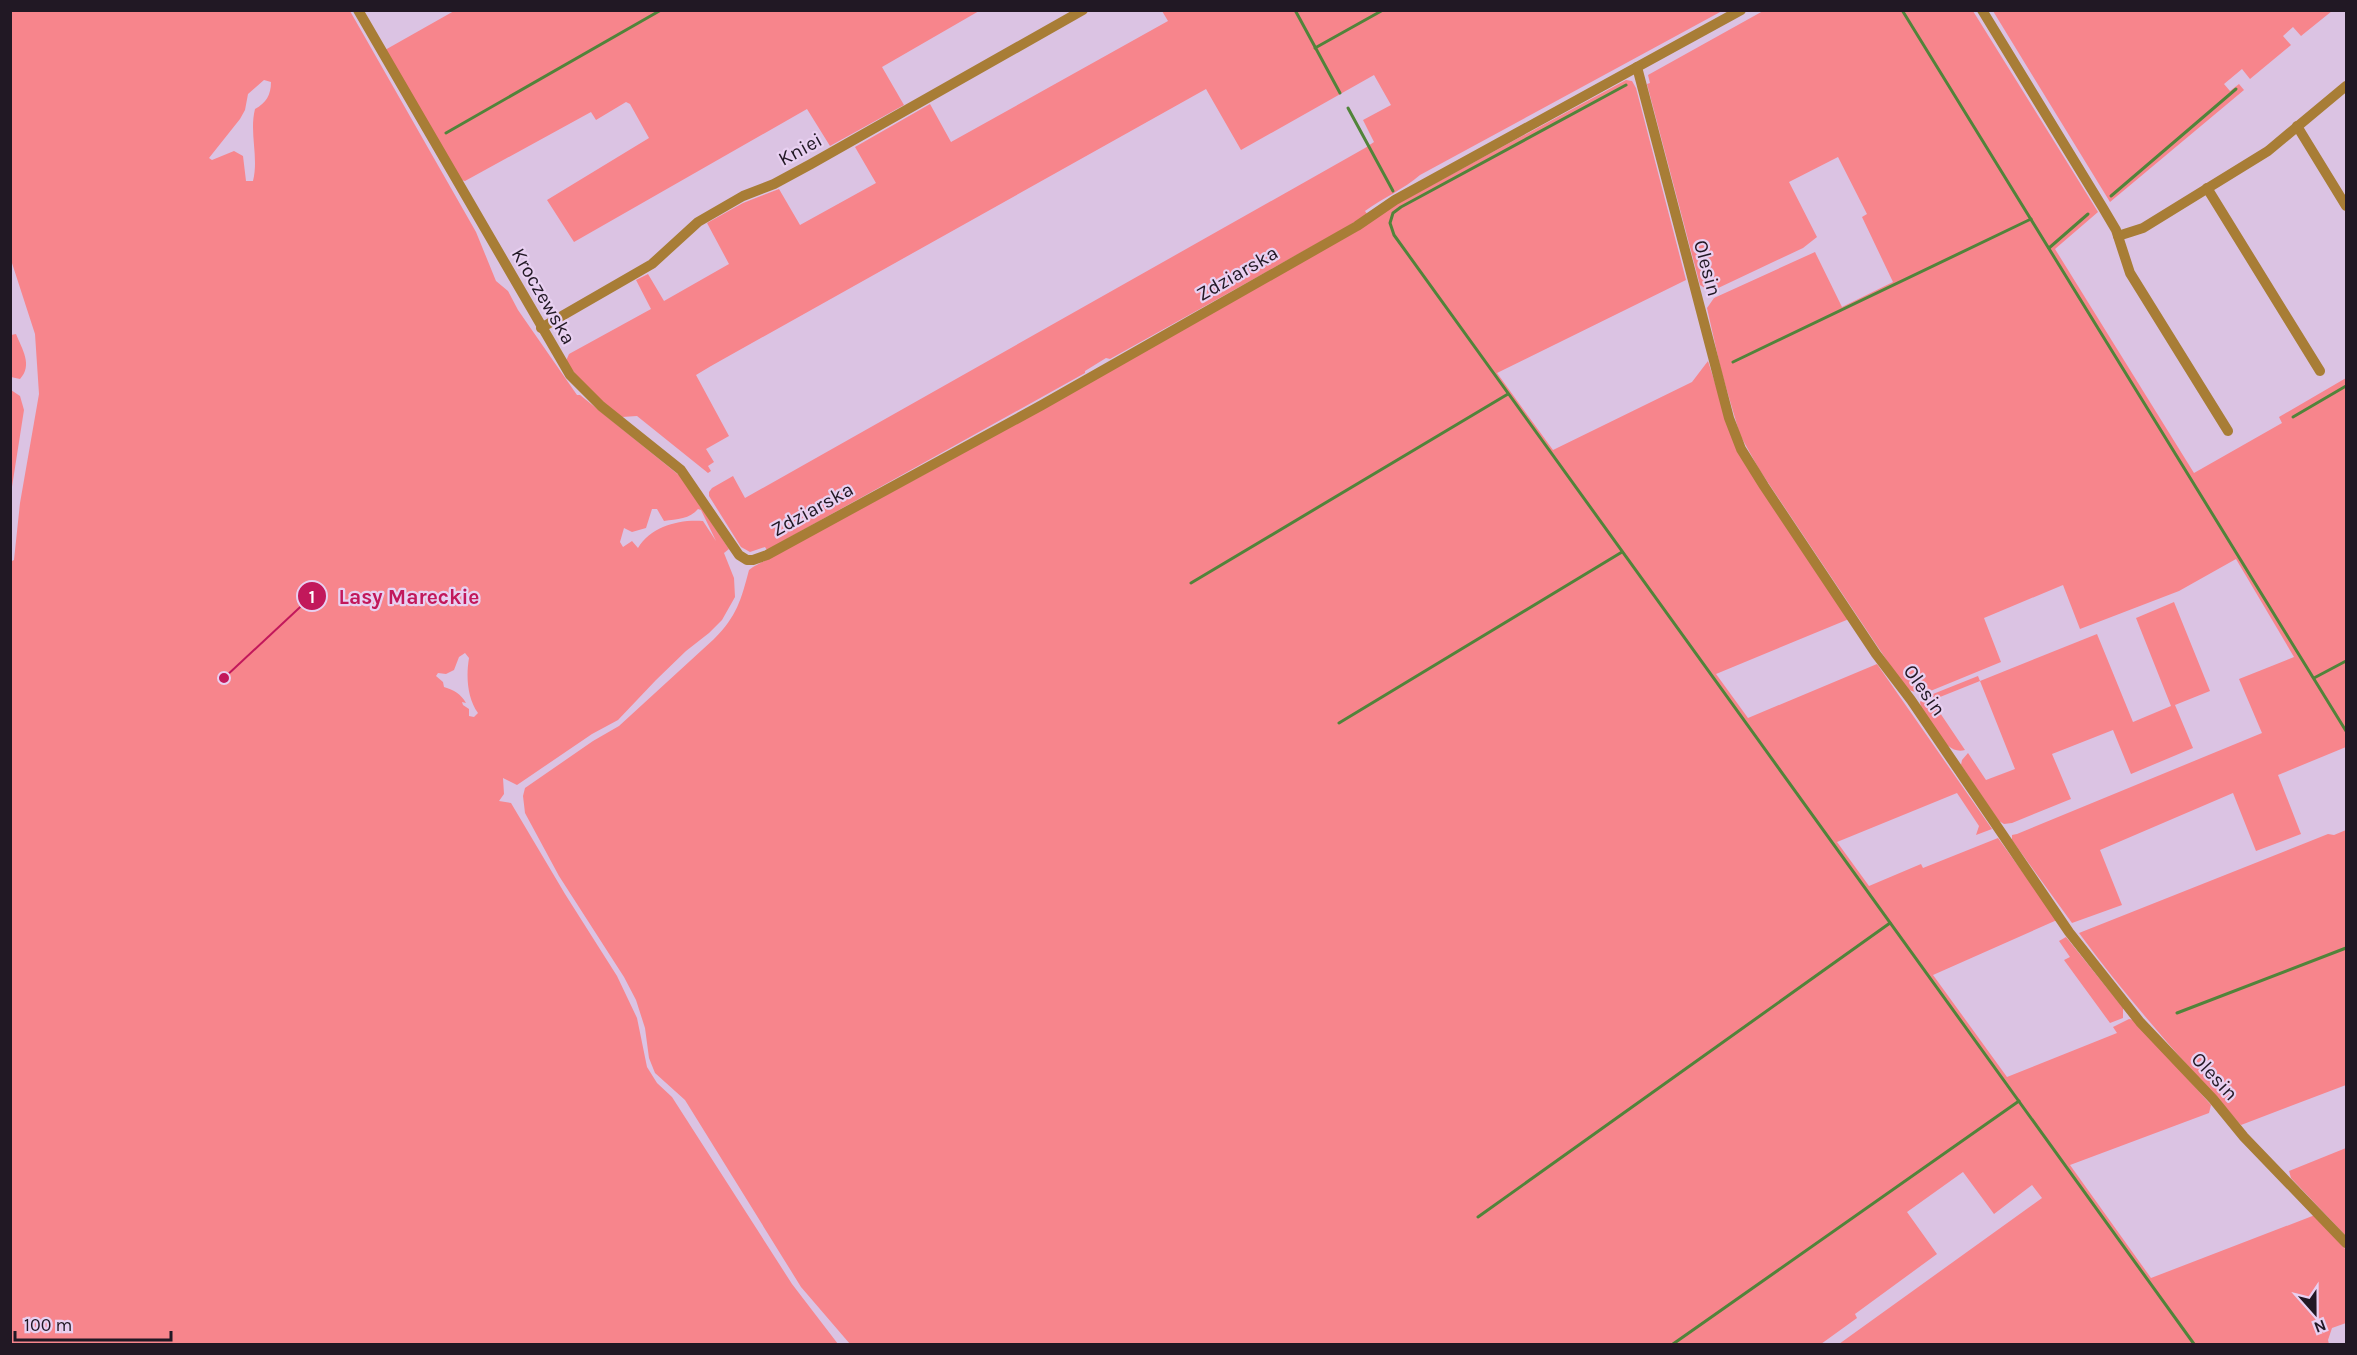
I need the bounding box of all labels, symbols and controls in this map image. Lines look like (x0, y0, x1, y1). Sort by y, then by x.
street label: Kniei (774, 128, 826, 171)
street label: Olesin (1689, 237, 1726, 299)
street label: Zdziarska (1192, 241, 1282, 306)
street label: Kroczewska (507, 244, 580, 349)
street label: Zdziarska (767, 478, 857, 541)
callout: Lasy Mareckie (297, 577, 492, 616)
text: Lasy Mareckie (339, 585, 479, 609)
text: 1 (309, 586, 315, 608)
street label: Olesin (1899, 660, 1950, 720)
street label: Olesin (2187, 1048, 2243, 1105)
north arrow (2285, 1283, 2345, 1343)
scale bar (15, 1304, 171, 1342)
text: 100 m (24, 1314, 72, 1336)
text: N (2311, 1316, 2329, 1337)

